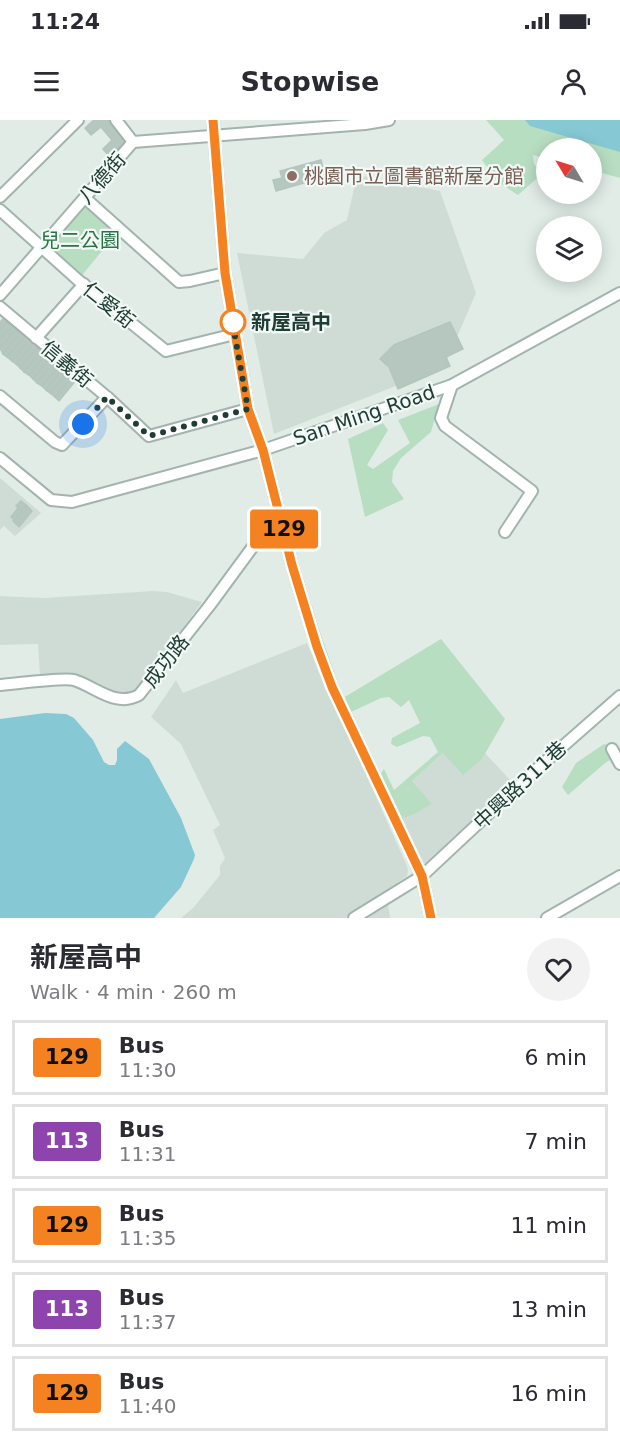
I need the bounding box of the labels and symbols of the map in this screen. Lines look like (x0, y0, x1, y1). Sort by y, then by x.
north arrow (536, 138, 602, 204)
street label: 八德街 (73, 147, 131, 209)
place label: 桃園市立圖書館新屋分館 (304, 164, 524, 188)
marker: 桃園市立圖書館新屋分館 (285, 169, 299, 183)
park label: 兒二公園 (40, 228, 120, 252)
street label: 仁愛街 (78, 277, 140, 333)
marker: 新屋高中 (220, 309, 246, 335)
place label: 新屋高中 (251, 310, 331, 334)
street label: 信義街 (36, 336, 98, 392)
street label: San Ming Road (290, 379, 438, 451)
your location (68, 409, 98, 439)
line badge: 129 (250, 510, 318, 548)
street label: 成功路 (138, 630, 194, 692)
street label: 中興路311巷 (469, 736, 571, 834)

